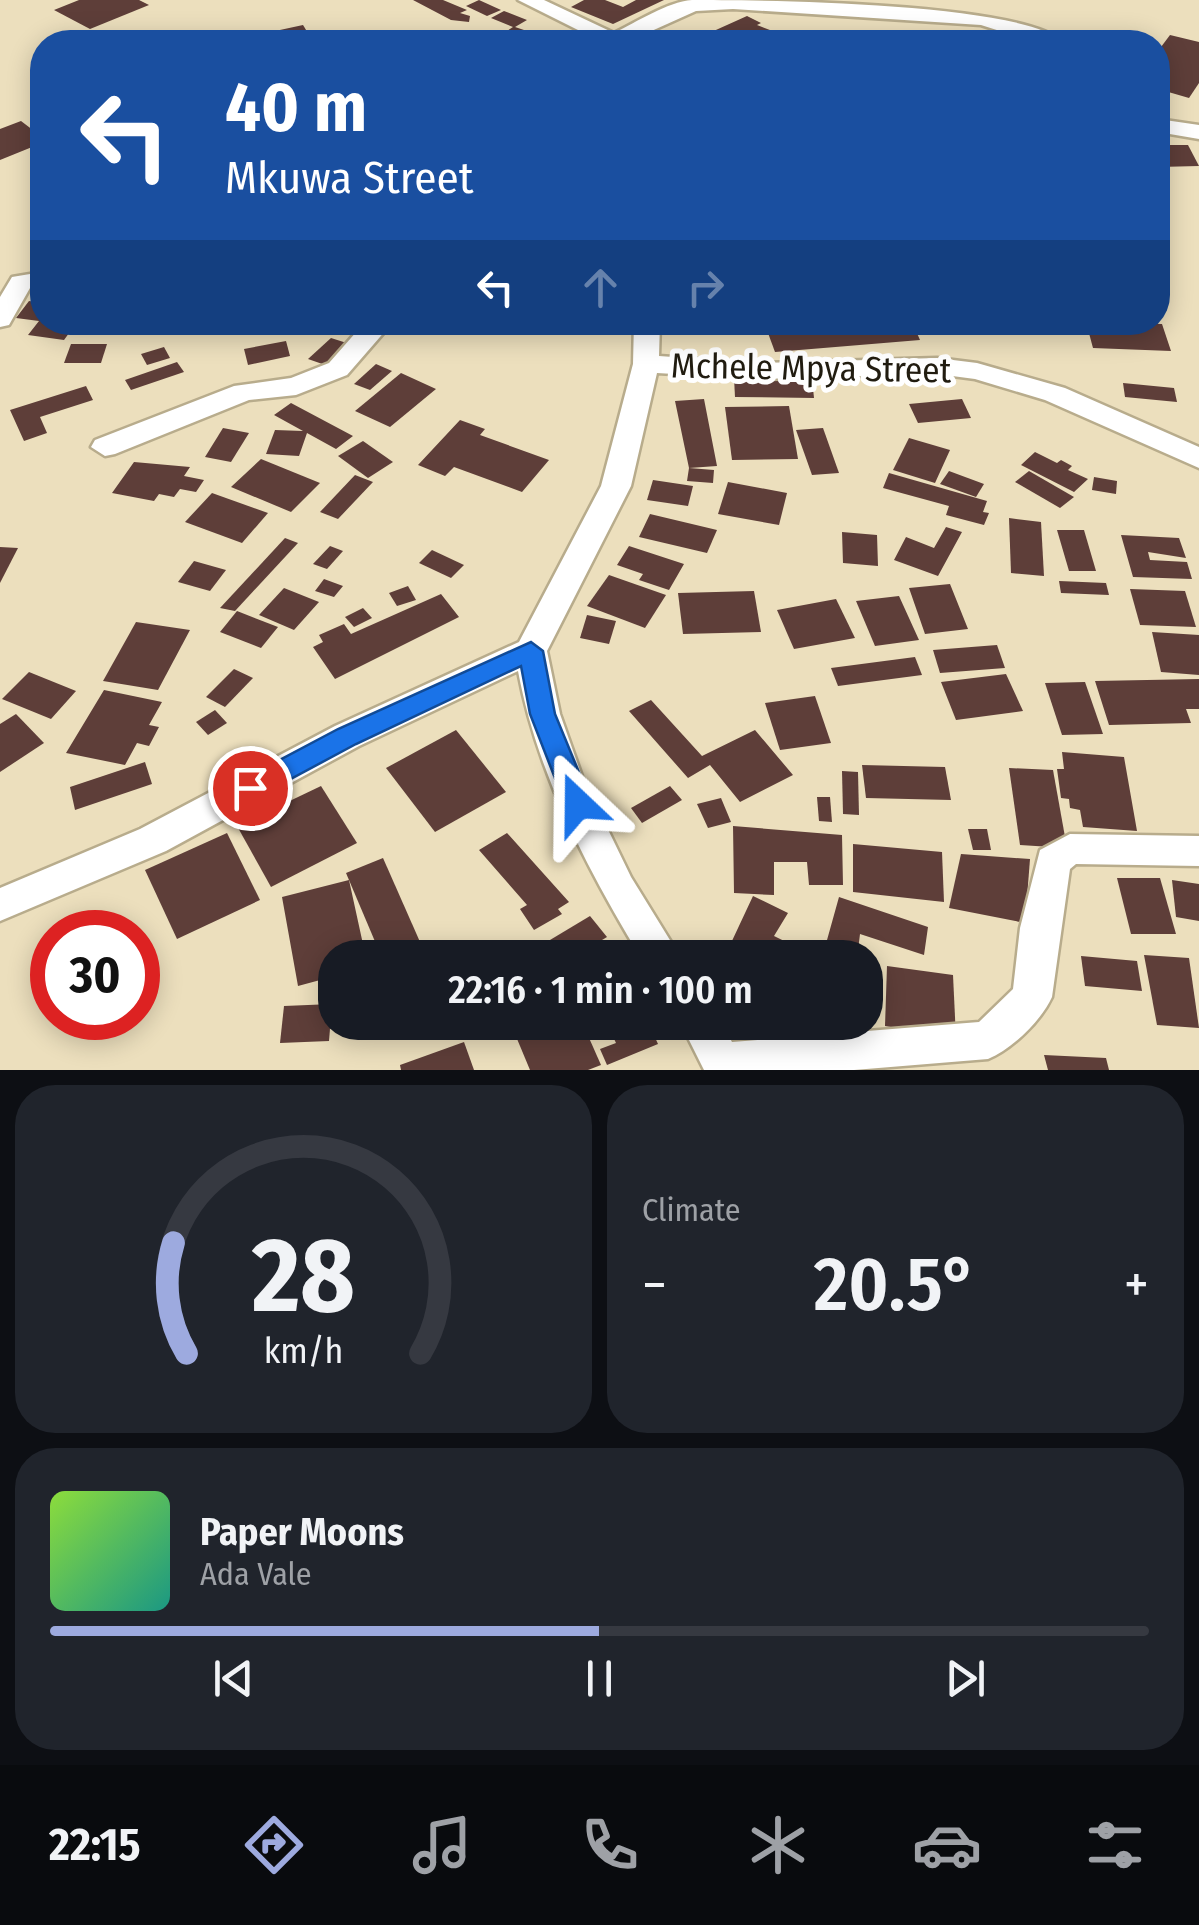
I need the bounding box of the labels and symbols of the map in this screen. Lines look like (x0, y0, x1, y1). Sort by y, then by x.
street label: Mchele Mpya Street (671, 345, 952, 391)
pin (208, 746, 293, 831)
position arrow (526, 752, 630, 856)
speed limit sign: 30 (30, 910, 160, 1040)

